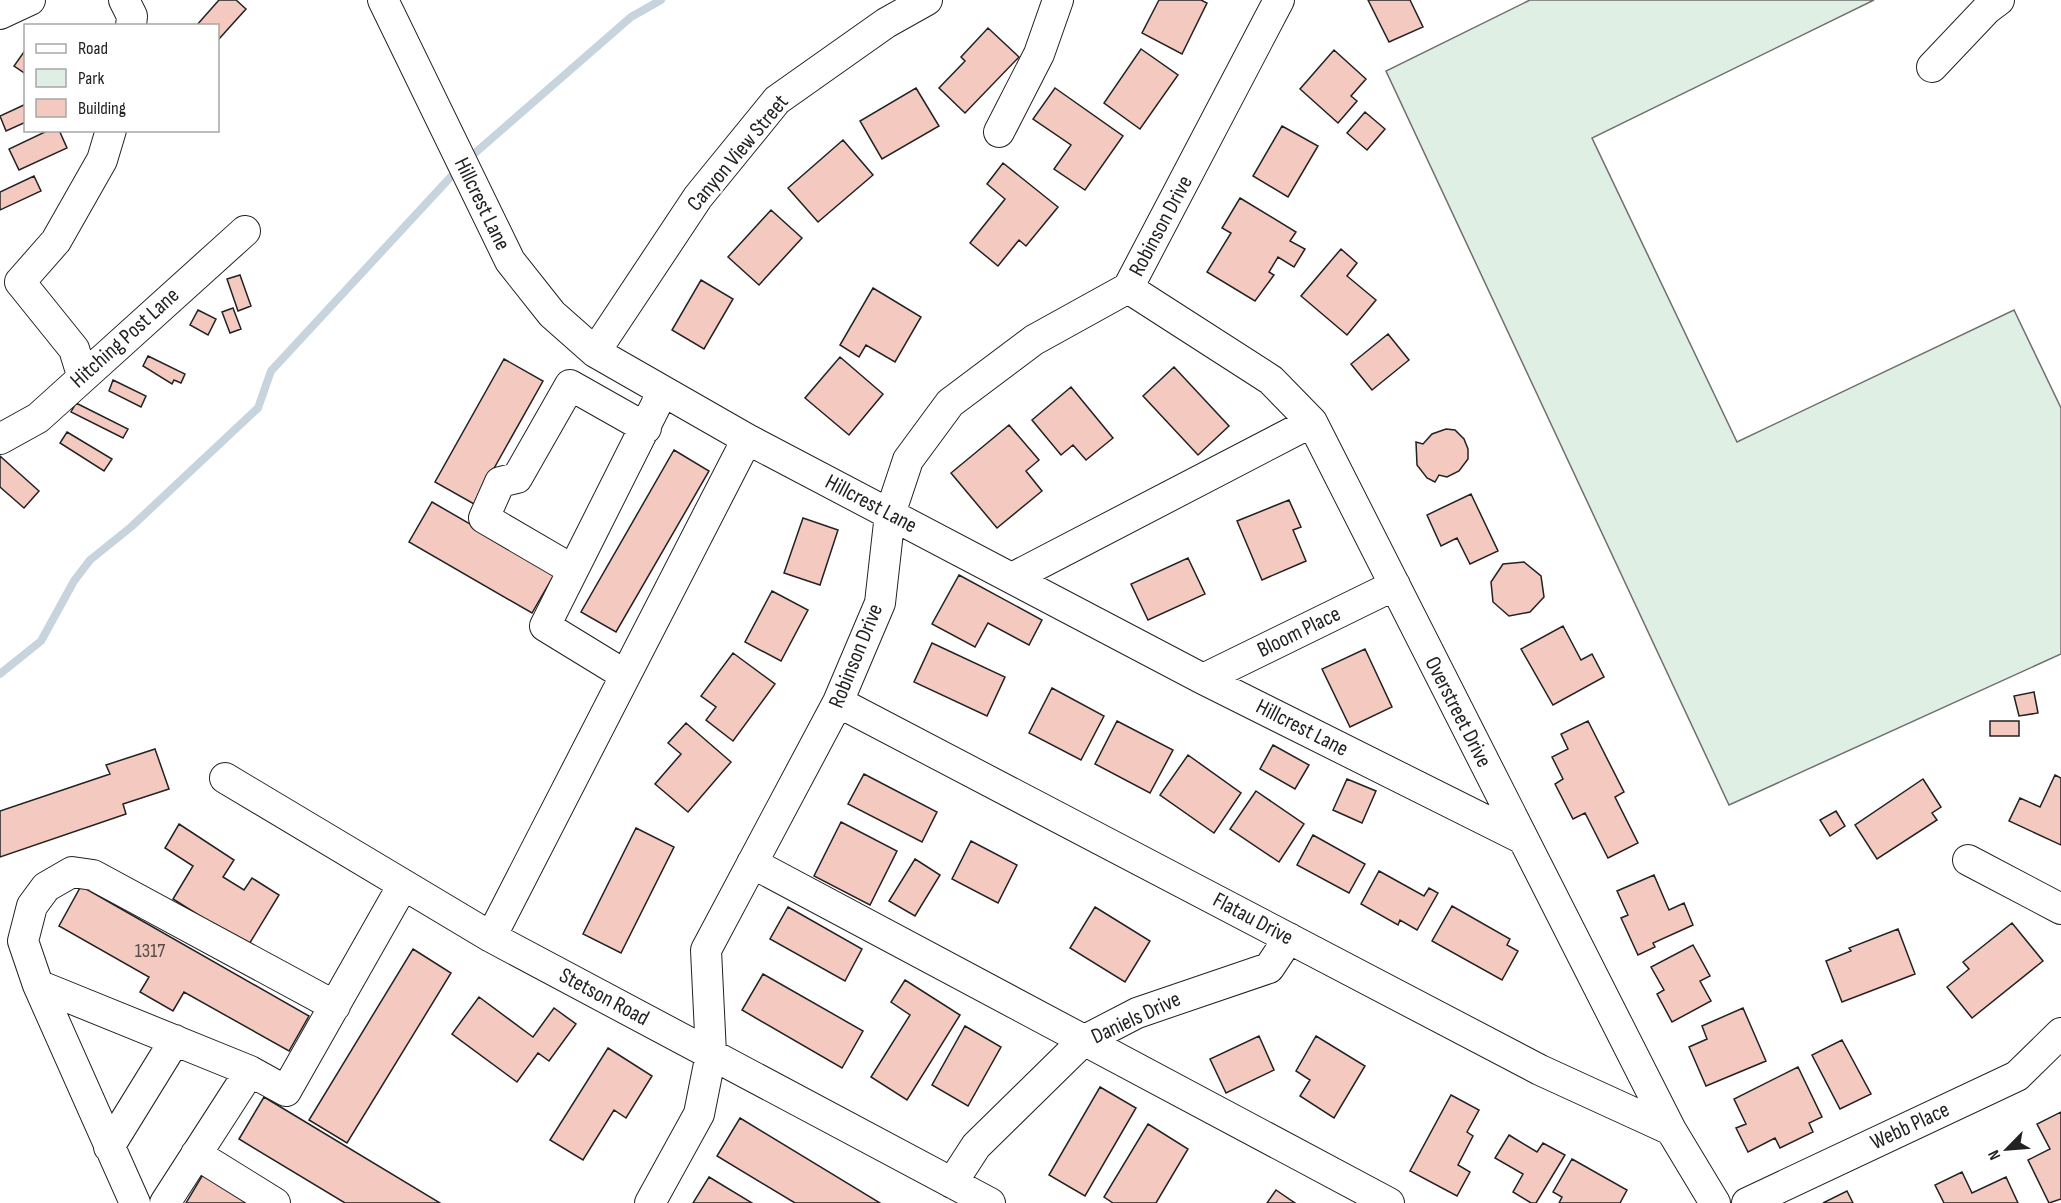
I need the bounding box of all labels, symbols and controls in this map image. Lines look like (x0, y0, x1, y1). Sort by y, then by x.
legend (24, 24, 219, 132)
text: Road (78, 38, 108, 59)
text: Park (78, 68, 104, 89)
street label: Canyon View Street (682, 89, 795, 217)
text: Building (78, 98, 126, 119)
street label: Hillcrest Lane (448, 153, 516, 255)
street label: Robinson Drive (1123, 171, 1199, 281)
street label: Hitching Post Lane (65, 282, 185, 394)
street label: Hillcrest Lane (821, 469, 921, 539)
street label: Robinson Drive (823, 600, 889, 712)
street label: Bloom Place (1253, 600, 1345, 664)
street label: Overstreet Drive (1419, 652, 1497, 772)
street label: Hillcrest Lane (1251, 693, 1353, 763)
street label: Flatau Drive (1208, 887, 1298, 951)
house number: 1317 (135, 939, 165, 963)
street label: Stetson Road (554, 962, 654, 1032)
street label: Daniels Drive (1087, 986, 1185, 1050)
street label: Webb Place (1866, 1096, 1954, 1156)
north arrow (1977, 1119, 2037, 1179)
text: N (1984, 1147, 2005, 1163)

